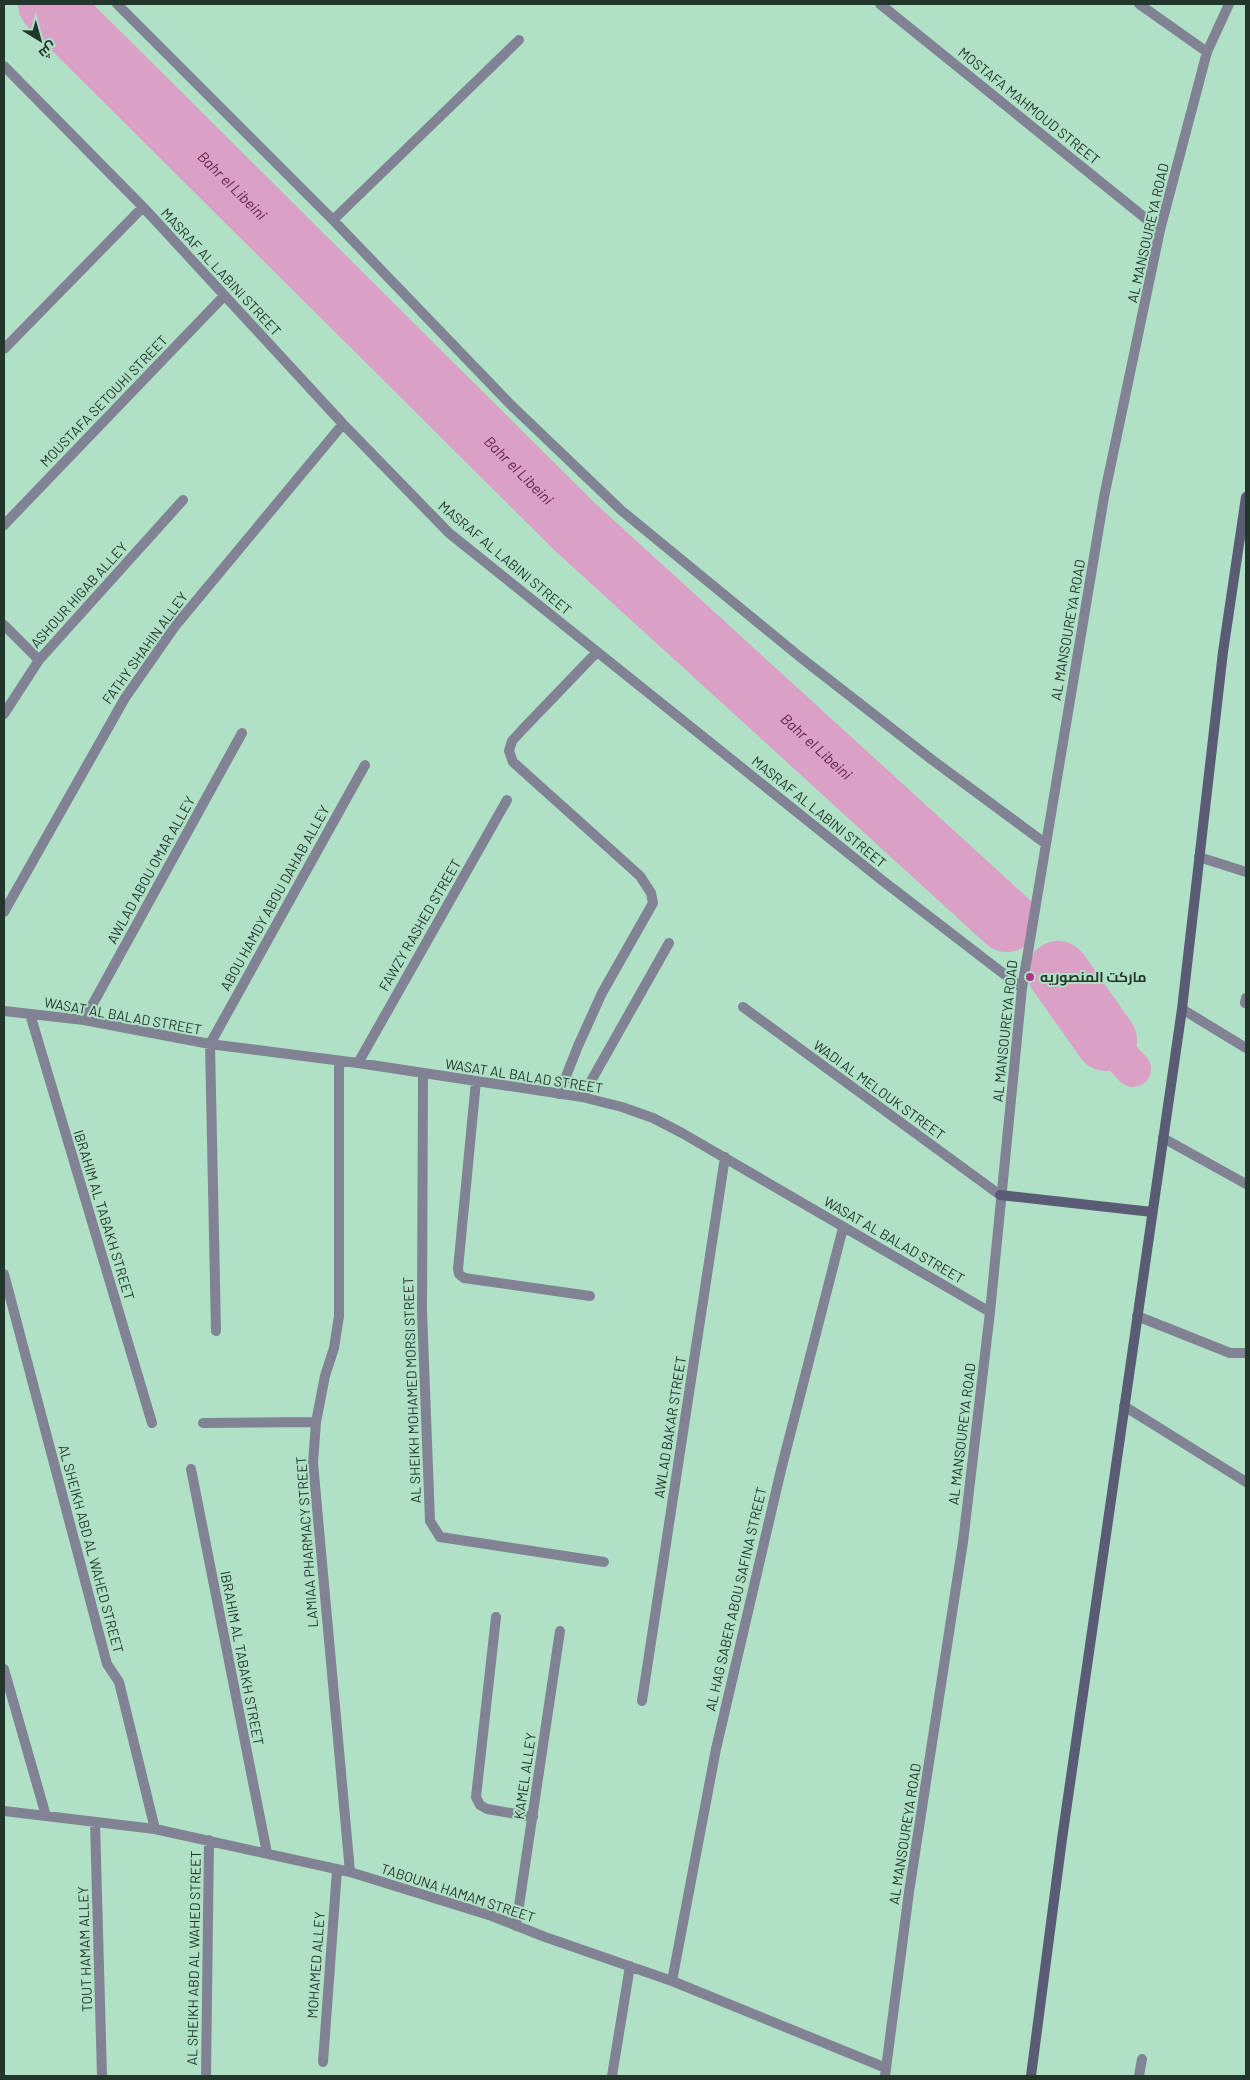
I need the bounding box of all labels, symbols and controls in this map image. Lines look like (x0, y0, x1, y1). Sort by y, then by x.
north arrow (15, 15, 65, 65)
text: ش (35, 38, 60, 63)
street label: MOSTAFA MAHMOUD STREET (955, 43, 1103, 168)
water label: Bahr el Libeini (194, 147, 271, 223)
street label: AL MANSOUREYA ROAD (1123, 161, 1172, 304)
street label: MASRAF AL LABINI STREET (158, 204, 285, 339)
street label: MOUSTAFA SETOUHI STREET (36, 331, 171, 470)
water label: Bahr el Libeini (481, 432, 558, 508)
street label: MASRAF AL LABINI STREET (435, 497, 575, 618)
street label: ASHOUR HIGAB ALLEY (27, 538, 131, 651)
street label: AL MANSOUREYA ROAD (1047, 558, 1088, 702)
street label: FATHY SHAHIN ALLEY (98, 588, 191, 707)
water label: Bahr el Libeini (777, 709, 856, 783)
street label: MASRAF AL LABINI STREET (749, 752, 890, 871)
street label: AWLAD ABOU OMAR ALLEY (103, 793, 198, 946)
street label: ABOU HAMDY ABOU DAHAB ALLEY (216, 802, 333, 994)
street label: FAWZY RASHED STREET (375, 856, 464, 994)
street label: AL MANSOUREYA ROAD (989, 959, 1020, 1103)
place label: ماركت المنصوريه (1040, 968, 1147, 986)
marker: ماركت المنصوريه (1024, 971, 1036, 983)
street label: WASAT AL BALAD STREET (43, 993, 203, 1038)
street label: WADI AL MELOUK STREET (810, 1036, 948, 1143)
street label: WASAT AL BALAD STREET (444, 1055, 604, 1096)
street label: IBRAHIM AL TABAKH STREET (70, 1128, 139, 1302)
street label: WASAT AL BALAD STREET (821, 1192, 968, 1287)
street label: AL SHEIKH MOHAMED MORSI STREET (399, 1276, 424, 1504)
street label: AWLAD BAKAR STREET (650, 1355, 689, 1499)
street label: AL MANSOUREYA ROAD (944, 1362, 979, 1506)
street label: AL SHEIKH ABD AL WAHED STREET (55, 1443, 128, 1655)
street label: LAMIAA PHARMACY STREET (292, 1456, 321, 1628)
street label: AL HAG SABER ABOU SAFINA STREET (701, 1485, 770, 1713)
street label: IBRAHIM AL TABAKH STREET (217, 1569, 268, 1747)
street label: KAMEL ALLEY (510, 1731, 539, 1820)
street label: AL MANSOUREYA ROAD (885, 1762, 924, 1906)
street label: AL SHEIKH ABD AL WAHED STREET (183, 1850, 204, 2066)
street label: TABOUNA HAMAM STREET (379, 1860, 538, 1926)
street label: TOUT HAMAM ALLEY (74, 1886, 95, 2012)
street label: MOHAMED ALLEY (303, 1911, 328, 2019)

